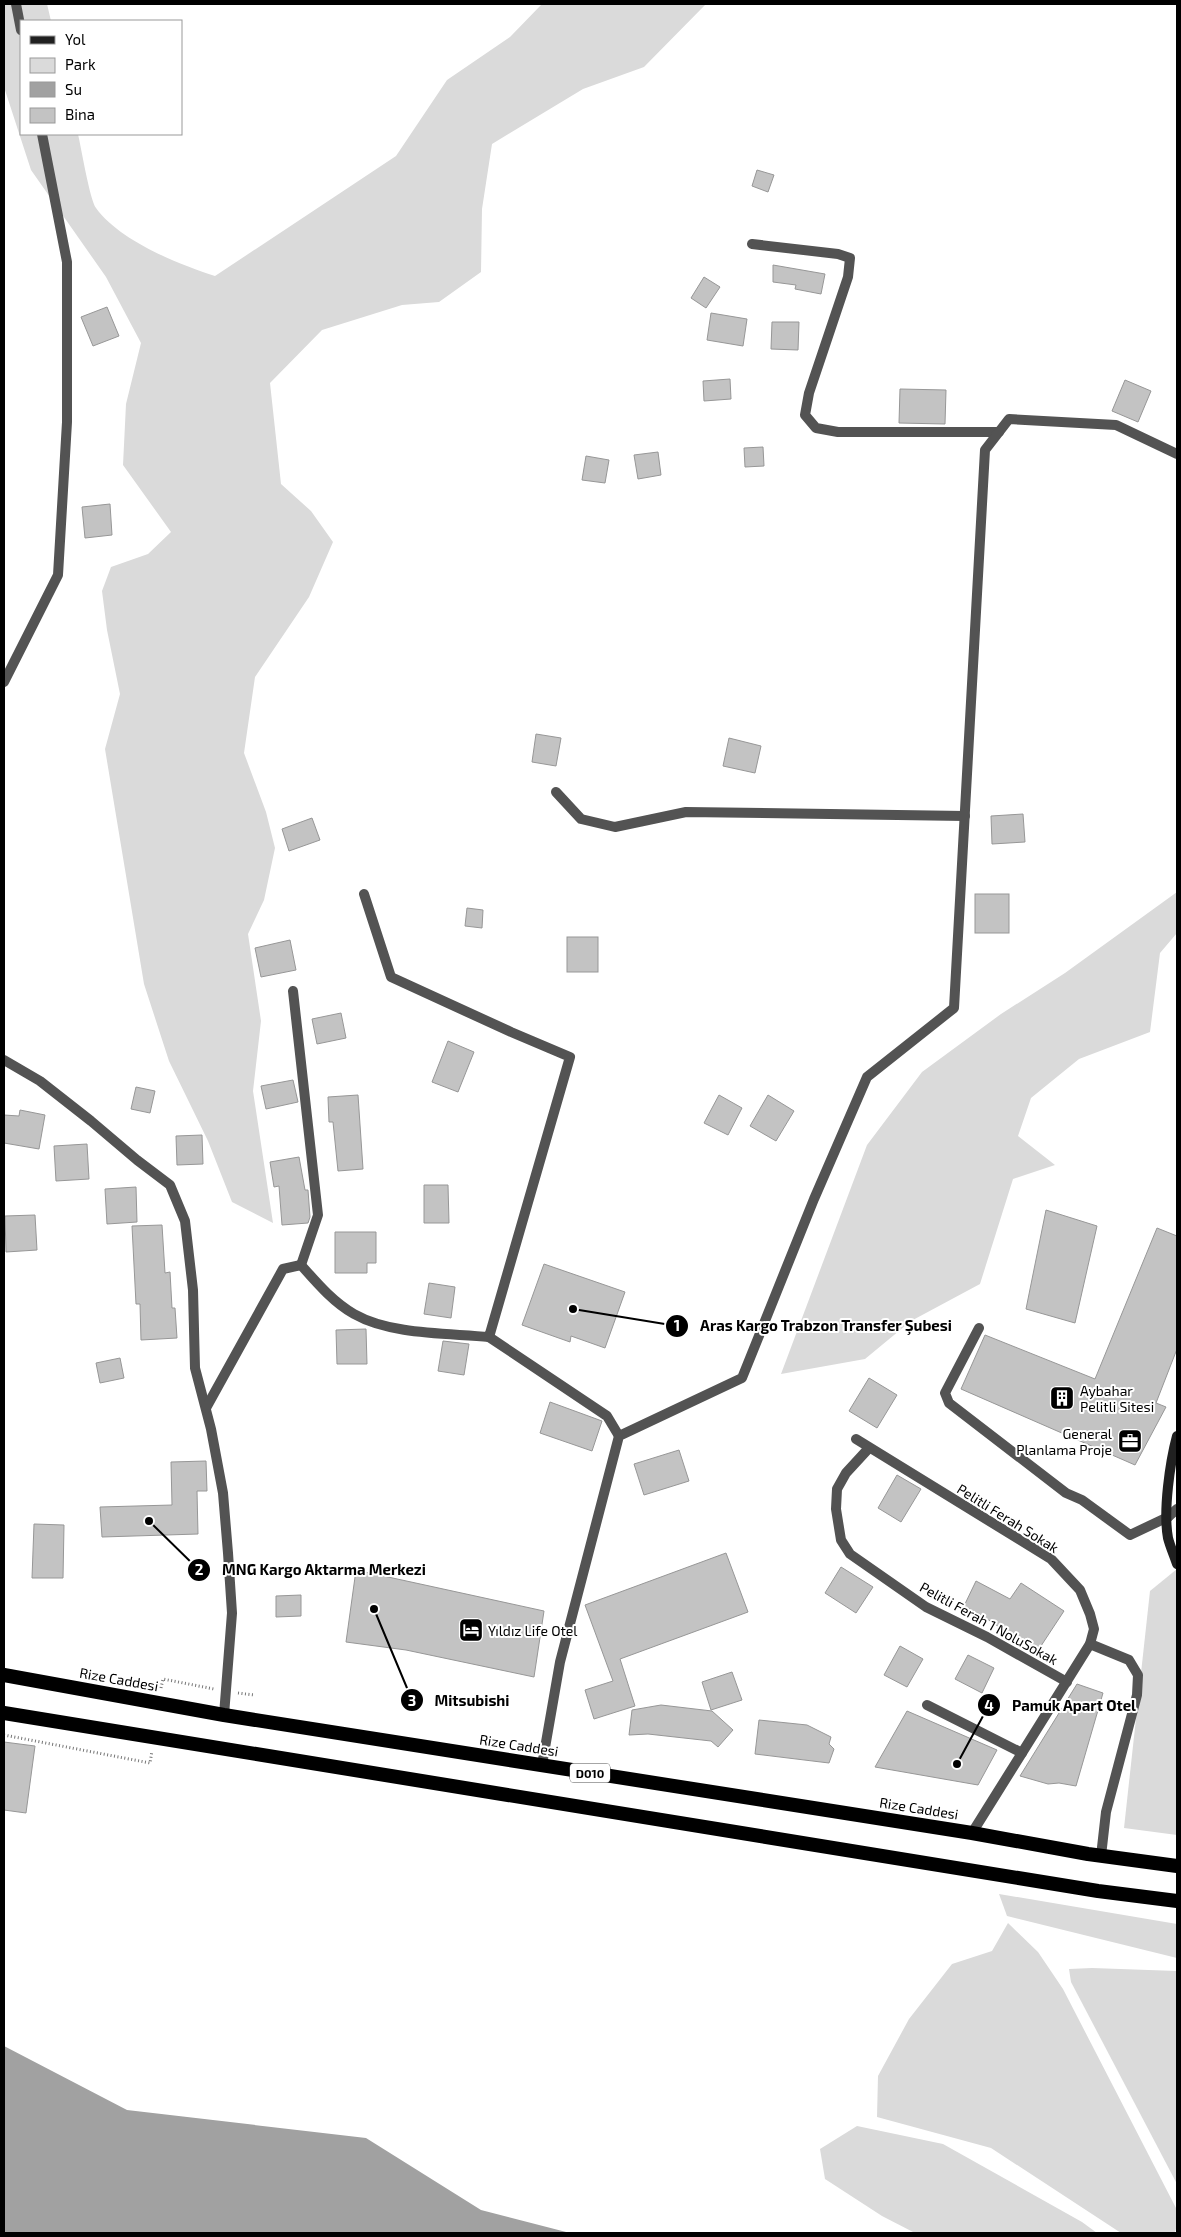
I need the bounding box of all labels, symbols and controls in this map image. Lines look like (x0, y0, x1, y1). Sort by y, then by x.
legend (20, 20, 182, 135)
text: Yol (65, 30, 86, 48)
text: Park (65, 55, 96, 73)
text: Su (65, 80, 82, 98)
text: Bina (65, 105, 95, 123)
callout: Aras Kargo Trabzon Transfer Şubesi (665, 1311, 962, 1341)
text: 1 (674, 1316, 680, 1334)
text: Aras Kargo Trabzon Transfer Şubesi (700, 1316, 952, 1336)
place label: Aybahar Pelitli Sitesi (1080, 1382, 1154, 1415)
building icon: Aybahar Pelitli Sitesi (1049, 1385, 1075, 1411)
place label: General Planlama Proje (1016, 1425, 1113, 1458)
office icon: General Planlama Proje (1117, 1428, 1143, 1454)
street label: Pelitli Ferah Sokak (954, 1480, 1062, 1556)
callout: MNG Kargo Aktarma Merkezi (186, 1555, 436, 1585)
text: 2 (195, 1560, 204, 1578)
text: MNG Kargo Aktarma Merkezi (222, 1560, 426, 1578)
street label: Pelitli Ferah 1 NoluSokak (917, 1578, 1061, 1668)
hotel icon: Yıldız Life Otel (458, 1617, 484, 1643)
place label: Yıldız Life Otel (488, 1622, 578, 1639)
street label: Rize Caddesi (78, 1664, 160, 1694)
callout: Mitsubishi (400, 1685, 520, 1715)
callout: Pamuk Apart Otel (977, 1690, 1146, 1720)
text: 3 (408, 1691, 416, 1709)
text: Mitsubishi (434, 1691, 510, 1709)
text: 4 (984, 1696, 994, 1714)
text: Pamuk Apart Otel (1012, 1696, 1136, 1714)
street label: Rize Caddesi (478, 1730, 560, 1760)
road number: D010 (570, 1764, 610, 1782)
street label: Rize Caddesi (878, 1793, 960, 1823)

